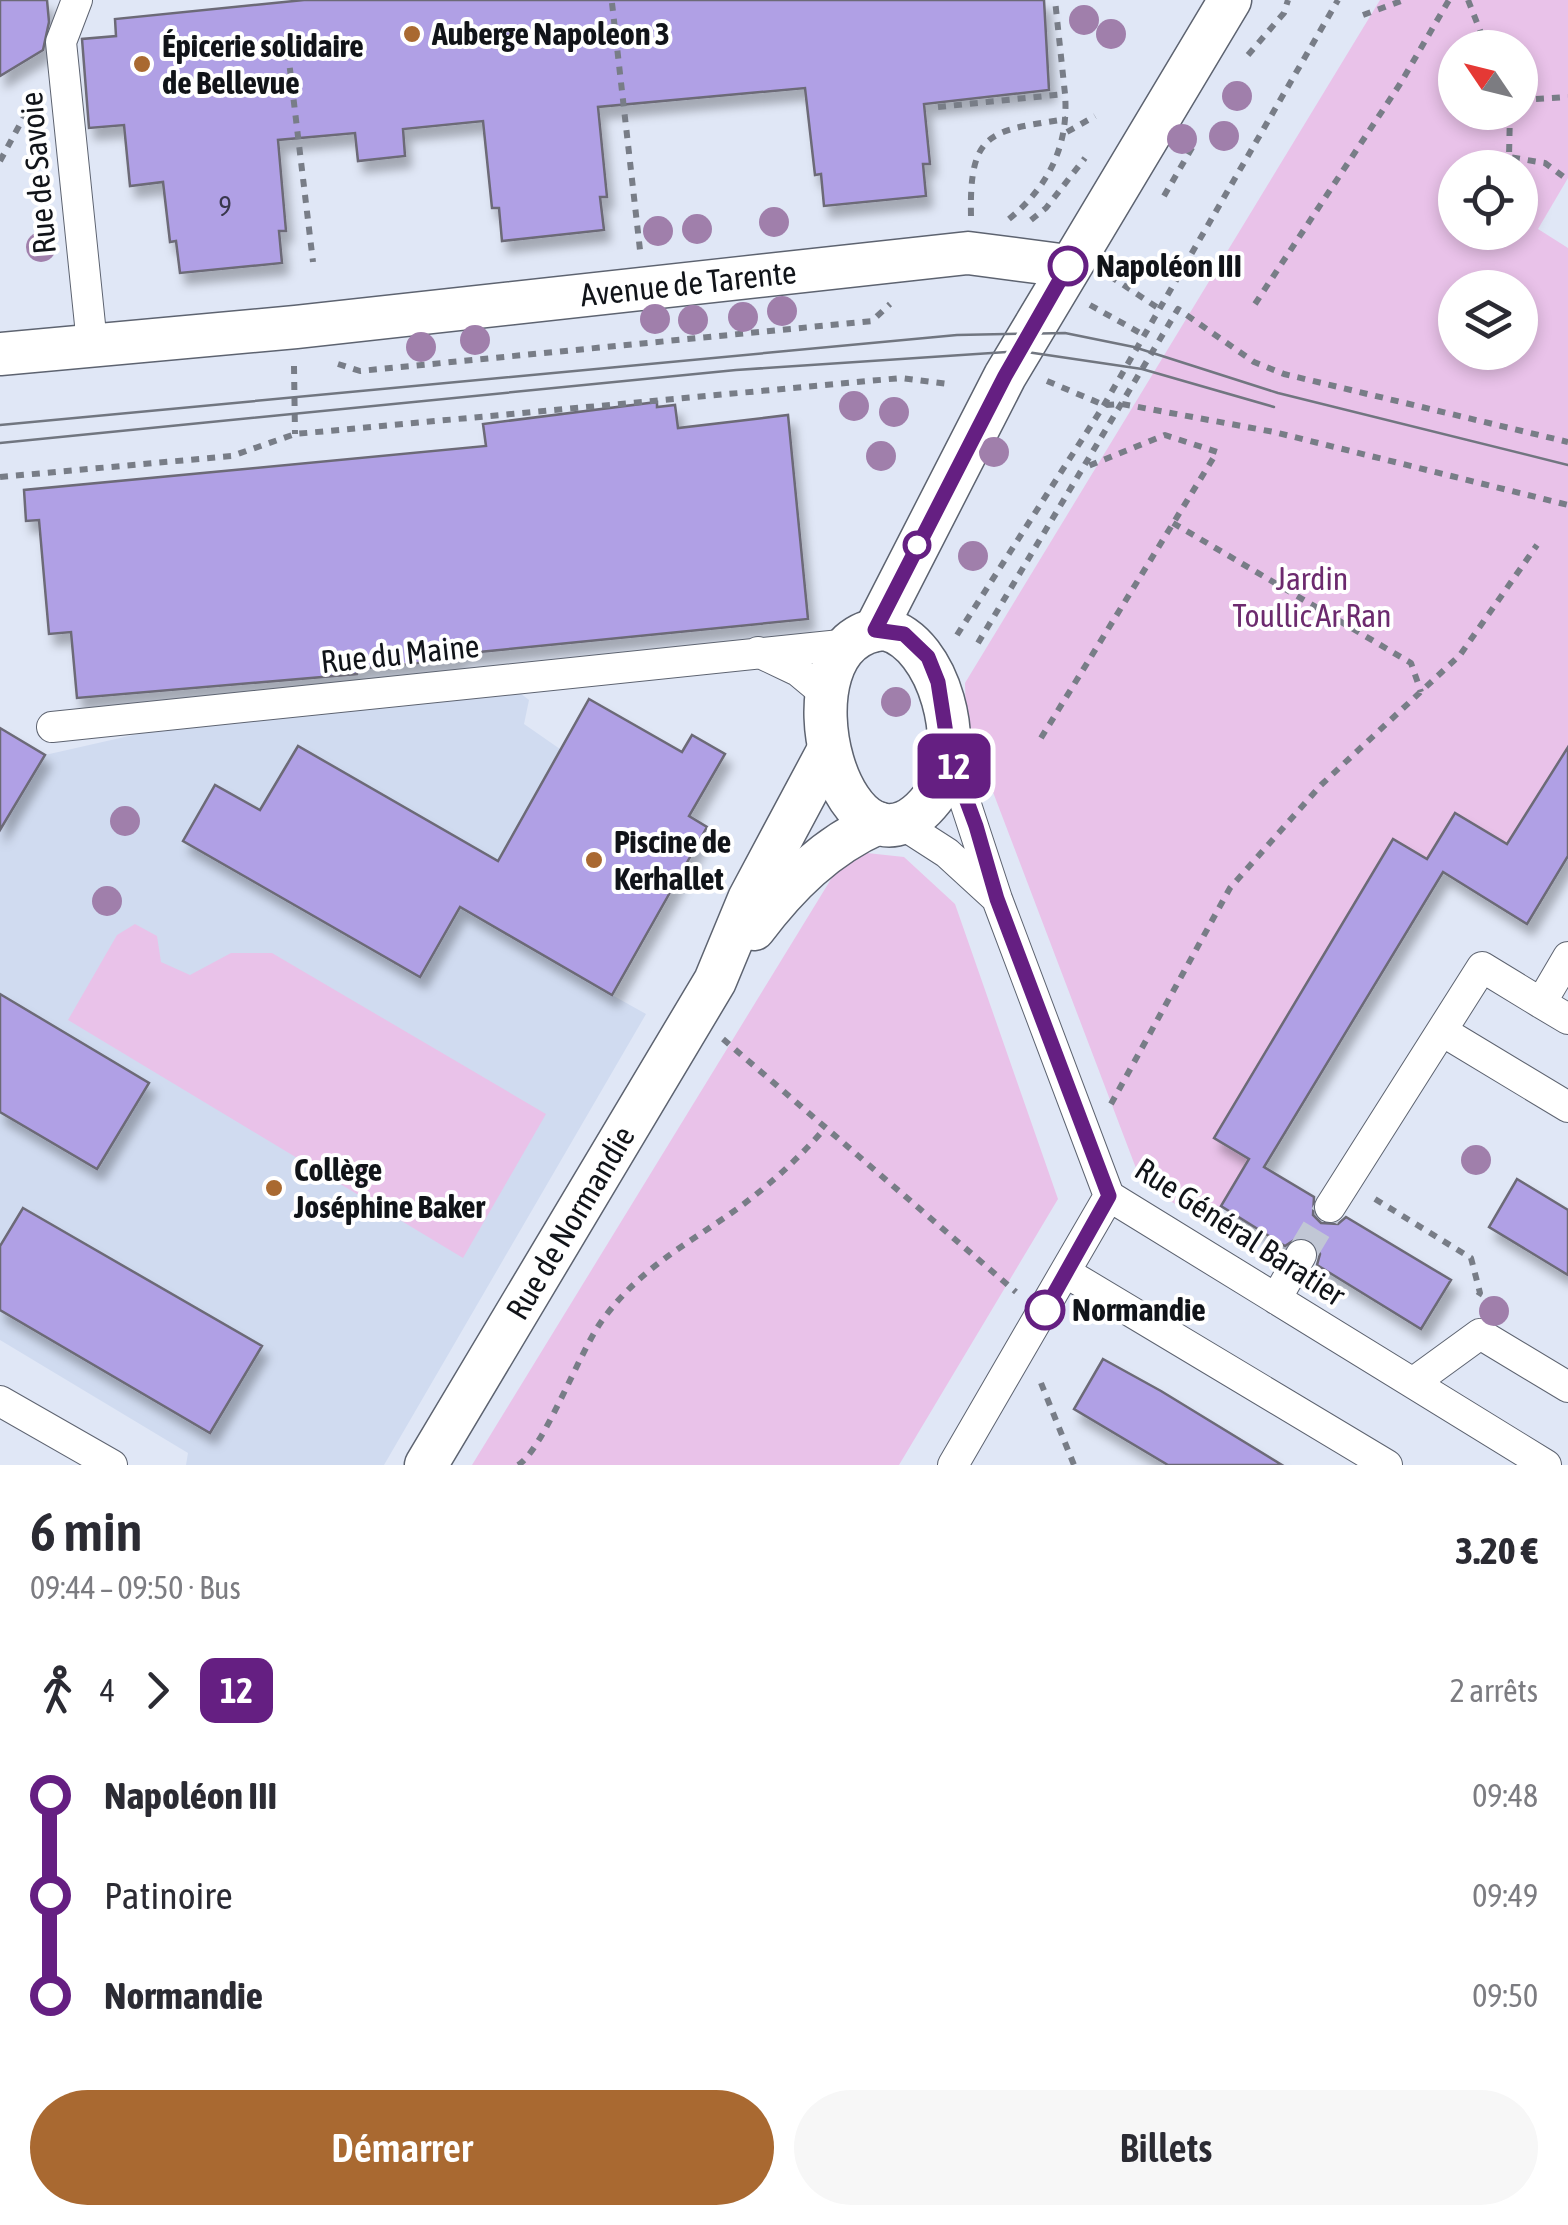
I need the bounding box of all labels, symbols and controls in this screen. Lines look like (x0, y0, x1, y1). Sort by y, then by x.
place label: Auberge Napoleon 3 (431, 15, 670, 52)
marker: Auberge Napoleon 3 (401, 23, 423, 45)
place label: Épicerie solidaire de Bellevue (162, 27, 364, 101)
north arrow (1438, 30, 1538, 130)
map controls (1438, 30, 1538, 370)
marker: Épicerie solidaire de Bellevue (131, 53, 153, 75)
street label: Rue de Savoie (12, 90, 63, 256)
button: locate (1438, 150, 1538, 250)
house number: 9 (218, 190, 232, 222)
marker: Napoléon III (1049, 247, 1087, 285)
place label: Napoléon III (1096, 247, 1242, 284)
street label: Avenue de Tarente (579, 253, 798, 314)
button: layers (1438, 270, 1538, 370)
unlabelled marker (904, 532, 930, 558)
park label: Jardin Toullic Ar Ran (1232, 560, 1392, 634)
street label: Rue du Maine (319, 627, 481, 680)
line badge: 12 (909, 734, 999, 798)
text: 12 (938, 746, 970, 786)
place label: Piscine de Kerhallet (614, 823, 731, 897)
marker: Piscine de Kerhallet (583, 849, 605, 871)
street label: Rue de Normandie (498, 1119, 642, 1326)
street label: Rue Général Baratier (1128, 1150, 1353, 1313)
place label: Collège Joséphine Baker (293, 1151, 486, 1225)
marker: Collège Joséphine Baker (263, 1177, 285, 1199)
marker: Normandie (1026, 1291, 1064, 1329)
place label: Normandie (1072, 1291, 1206, 1328)
text: 6 min (30, 1500, 142, 1563)
text: 3.20 € (1455, 1529, 1538, 1572)
text: 09:44 – 09:50 · Bus (30, 1569, 241, 1606)
icon: walk (30, 1663, 85, 1718)
icon: forward (130, 1663, 185, 1718)
text: 12 (220, 1670, 253, 1710)
text: 4 (100, 1672, 115, 1709)
text: 2 arrêts (1450, 1672, 1538, 1709)
text: Napoléon III (104, 1774, 277, 1817)
text: 09:48 (1472, 1777, 1538, 1814)
text: Patinoire (104, 1874, 233, 1917)
text: 09:49 (1472, 1877, 1538, 1914)
text: Normandie (104, 1974, 263, 2017)
text: 09:50 (1472, 1977, 1538, 2014)
button: Démarrer (30, 2090, 774, 2205)
button: Billets (794, 2090, 1538, 2205)

